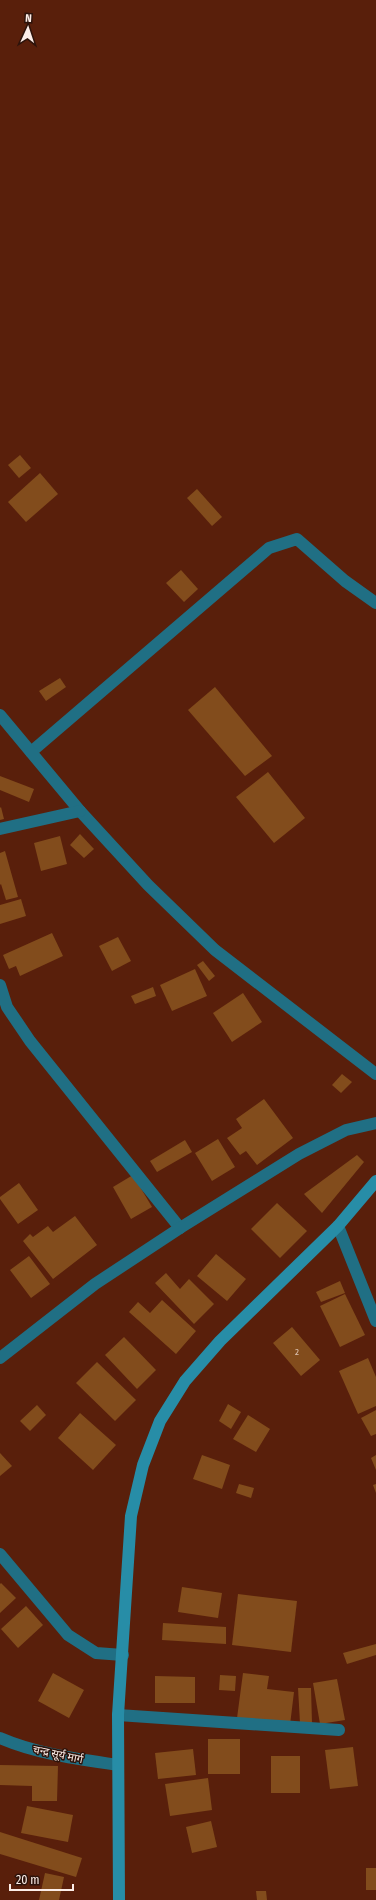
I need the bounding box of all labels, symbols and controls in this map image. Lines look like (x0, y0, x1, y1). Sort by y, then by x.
north arrow (8, 8, 48, 48)
text: N (25, 12, 32, 25)
house number: 2 (295, 1347, 299, 1357)
street label: चन्द्र सूर्य मार्ग (31, 1743, 85, 1767)
scale bar (10, 1866, 73, 1892)
text: 20 m (16, 1873, 40, 1887)

